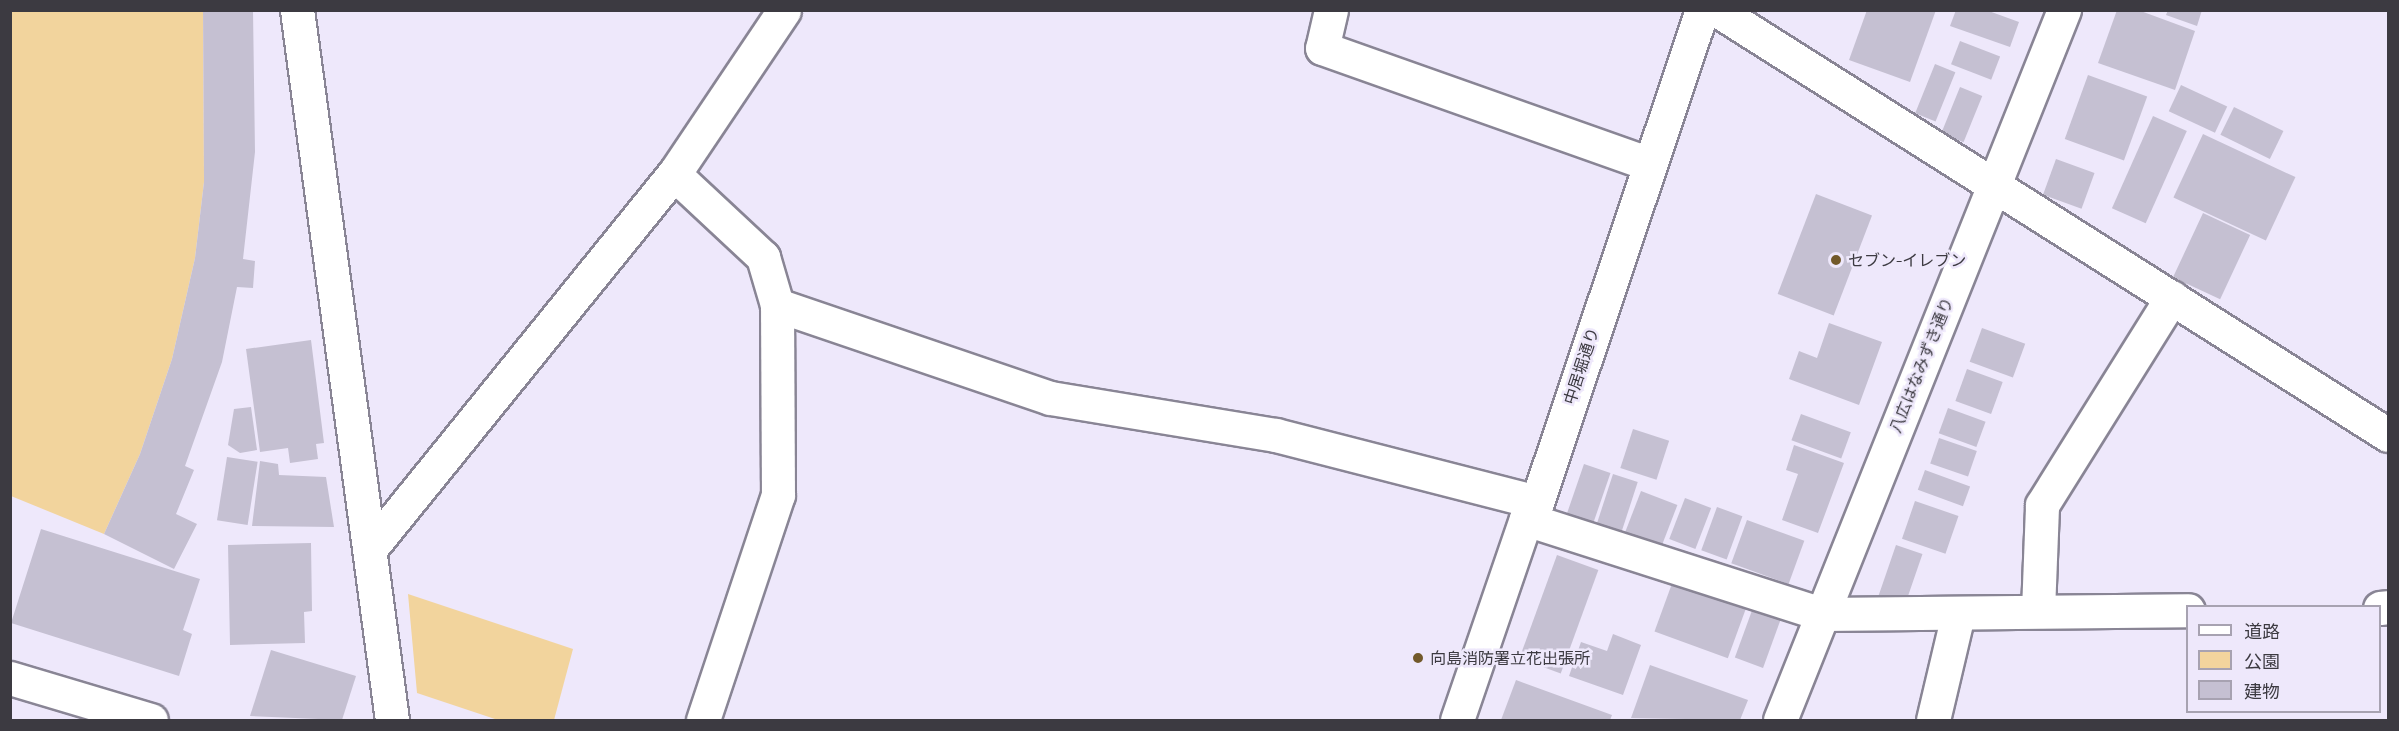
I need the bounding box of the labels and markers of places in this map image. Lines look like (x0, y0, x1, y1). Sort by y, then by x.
place label: セブン-イレブン (1848, 250, 1966, 270)
marker: セブン-イレブン (1829, 253, 1843, 267)
place label: 向島消防署立花出張所 (1430, 648, 1590, 668)
marker: 向島消防署立花出張所 (1411, 651, 1425, 665)

